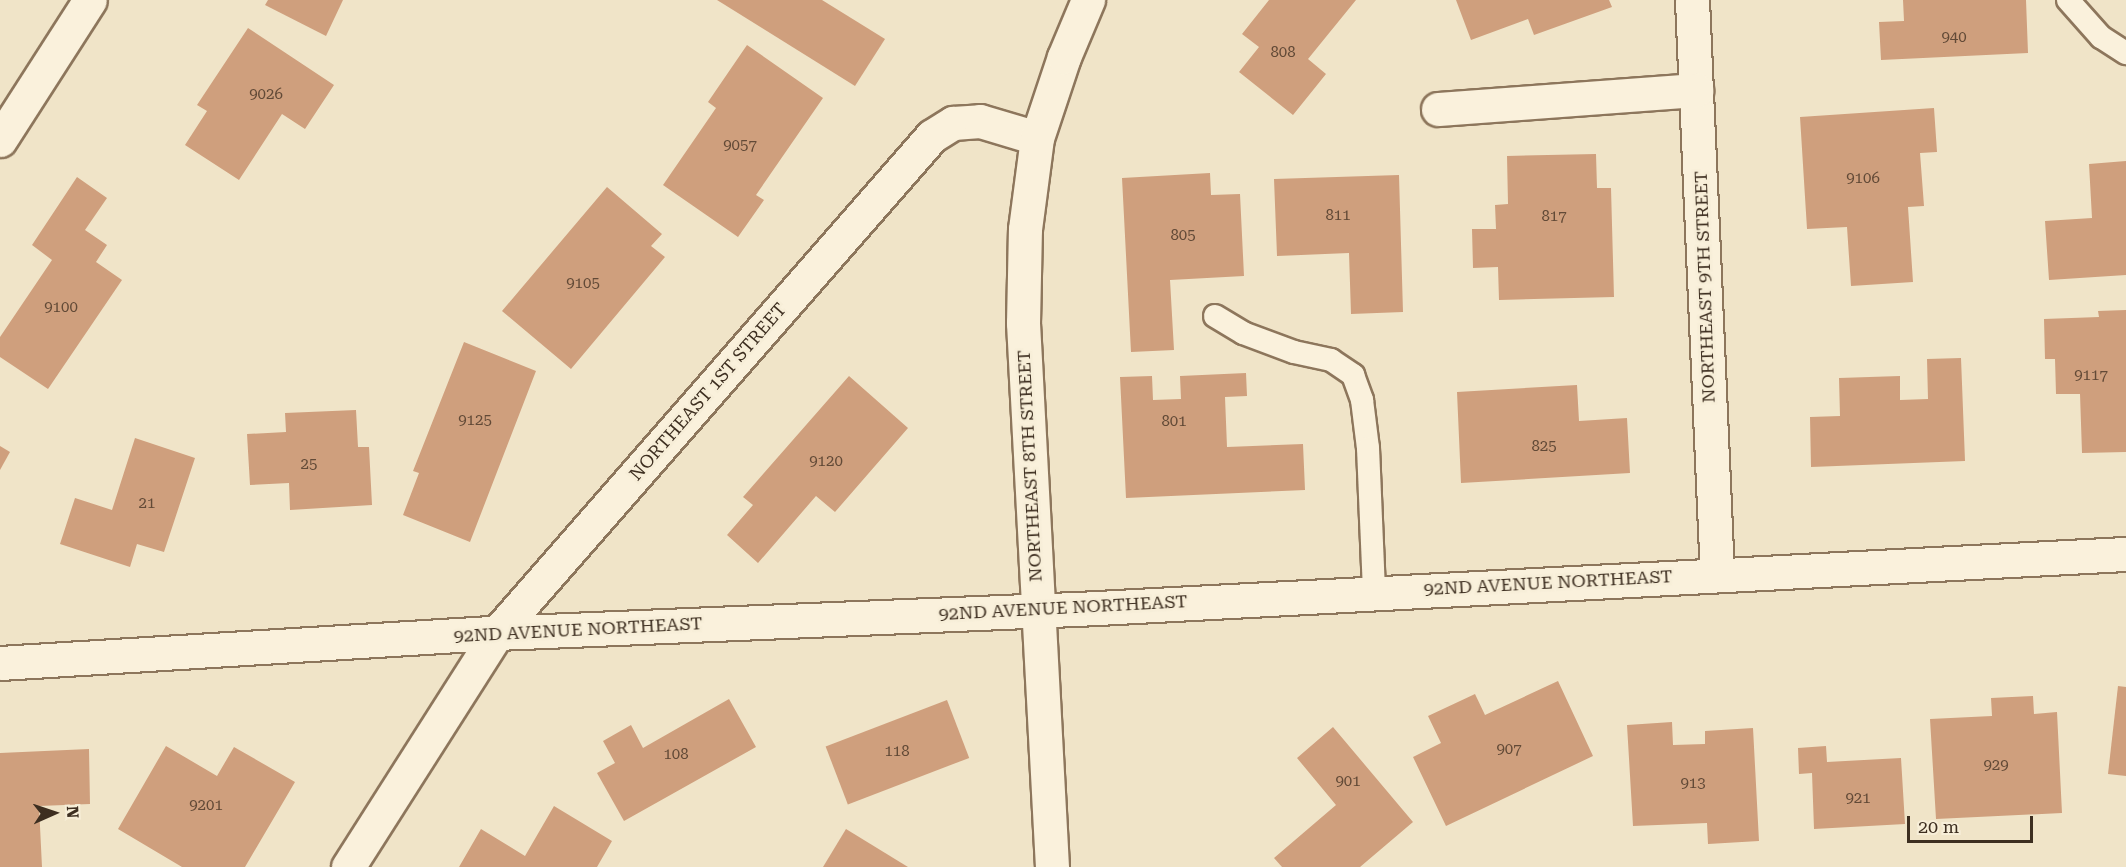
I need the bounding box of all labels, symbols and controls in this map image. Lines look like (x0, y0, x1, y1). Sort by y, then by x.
house number: 940 (1941, 29, 1967, 47)
house number: 808 (1270, 44, 1296, 62)
house number: 9026 (249, 86, 283, 104)
house number: 9057 (723, 137, 757, 155)
house number: 9106 (1846, 170, 1880, 188)
street label: NORTHEAST 9TH STREET (1690, 171, 1720, 403)
house number: 811 (1325, 207, 1351, 225)
house number: 817 (1541, 208, 1567, 226)
house number: 805 (1170, 227, 1196, 245)
house number: 9105 (566, 275, 600, 293)
house number: 9100 (44, 299, 78, 317)
street label: NORTHEAST 1ST STREET (625, 299, 791, 485)
street label: NORTHEAST 8TH STREET (1013, 350, 1047, 582)
house number: 9117 (2074, 367, 2108, 385)
house number: 9125 (458, 412, 492, 430)
house number: 801 (1161, 413, 1187, 431)
house number: 825 (1531, 438, 1557, 456)
house number: 9120 (809, 453, 843, 471)
house number: 25 (301, 456, 317, 474)
house number: 21 (139, 495, 155, 513)
street label: 92ND AVENUE NORTHEAST (1423, 566, 1673, 600)
street label: 92ND AVENUE NORTHEAST (938, 591, 1188, 625)
street label: 92ND AVENUE NORTHEAST (453, 613, 703, 647)
house number: 907 (1496, 741, 1522, 759)
house number: 118 (884, 743, 910, 761)
house number: 108 (663, 746, 689, 764)
house number: 929 (1983, 757, 2009, 775)
house number: 901 (1335, 773, 1361, 791)
house number: 913 (1680, 775, 1706, 793)
north arrow (24, 783, 84, 843)
house number: 921 (1845, 790, 1871, 808)
house number: 9201 (189, 797, 223, 815)
scale bar (1910, 804, 2036, 842)
text: N (63, 805, 82, 819)
text: 20 m (1918, 816, 1959, 837)

